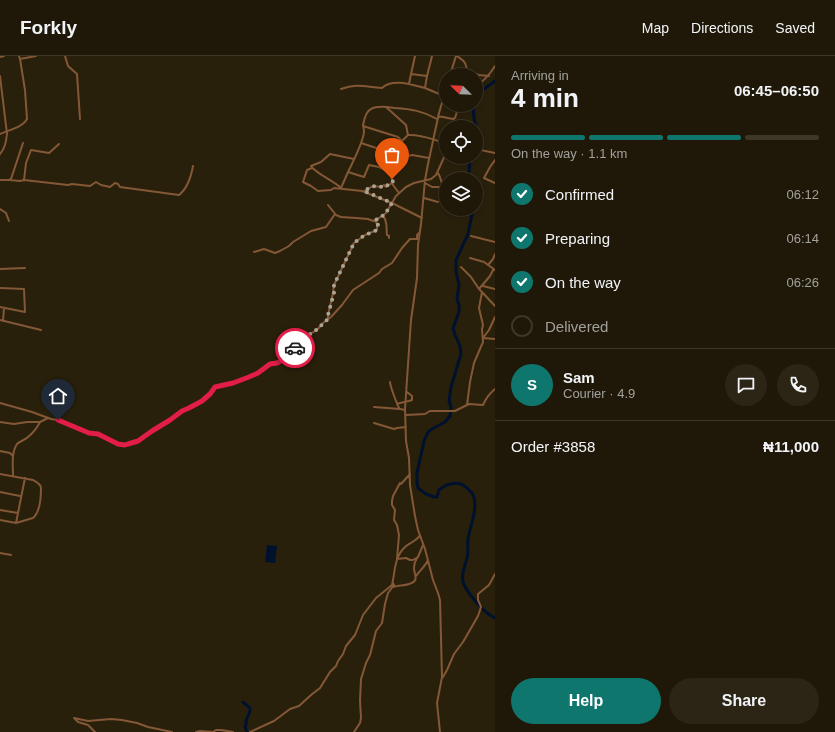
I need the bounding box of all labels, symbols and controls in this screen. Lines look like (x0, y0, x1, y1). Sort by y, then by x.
text: Forkly (20, 17, 77, 38)
text: Map (642, 20, 669, 36)
text: Directions (691, 20, 753, 36)
text: Saved (775, 20, 815, 36)
north arrow (439, 68, 483, 112)
map controls (439, 68, 483, 216)
text: Arriving in (511, 68, 569, 83)
text: 06:45–06:50 (734, 82, 819, 99)
text: 4 min (511, 83, 579, 113)
button: locate (439, 120, 483, 164)
pin (375, 138, 409, 179)
icon: bag (381, 144, 403, 166)
text: On the way · 1.1 km (511, 146, 627, 161)
button: layers (439, 172, 483, 216)
icon: check (511, 183, 533, 205)
text: Confirmed (545, 186, 614, 203)
text: 06:12 (786, 187, 819, 202)
icon: check (511, 227, 533, 249)
text: Preparing (545, 230, 610, 247)
text: 06:14 (786, 231, 819, 246)
icon: check (511, 271, 533, 293)
text: On the way (545, 274, 621, 291)
text: 06:26 (786, 275, 819, 290)
text: Delivered (545, 318, 608, 335)
courier (275, 328, 315, 368)
icon: car (284, 337, 306, 359)
button: chat (725, 364, 767, 406)
button: phone (777, 364, 819, 406)
text: Sam (563, 369, 595, 386)
text: S (527, 376, 537, 393)
pin (41, 379, 75, 420)
icon: home (47, 385, 69, 407)
text: Courier · 4.9 (563, 386, 635, 401)
text: Order #3858 (511, 438, 595, 455)
text: ₦11,000 (763, 438, 819, 455)
button: Help (511, 678, 661, 724)
button: Share (669, 678, 819, 724)

